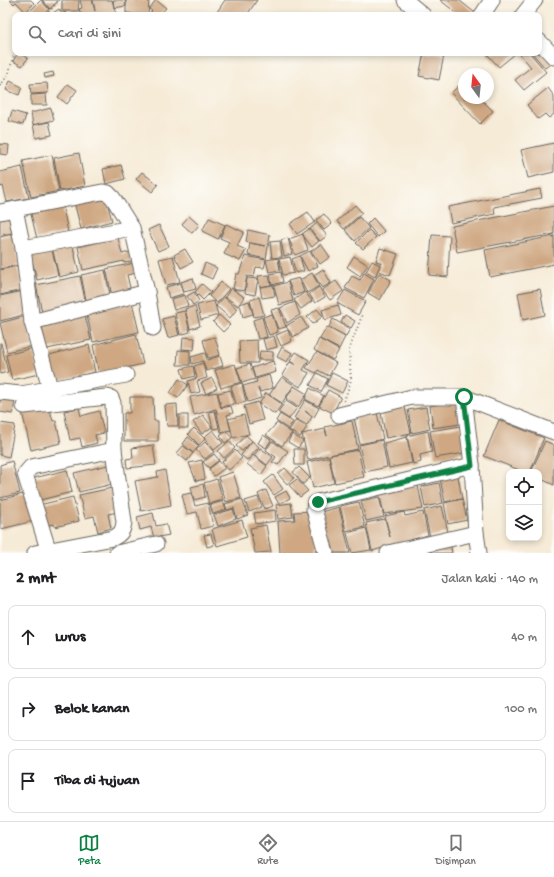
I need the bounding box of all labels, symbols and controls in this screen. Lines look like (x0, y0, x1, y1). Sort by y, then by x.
search box (12, 12, 542, 56)
icon: search (26, 23, 48, 45)
text: Cari di sini (58, 25, 121, 43)
north arrow (458, 68, 494, 104)
route start (455, 388, 473, 406)
map controls (506, 469, 542, 541)
button: locate (506, 469, 542, 505)
route end (309, 493, 327, 511)
button: layers (506, 505, 542, 541)
text: 2 mnt (16, 569, 55, 589)
text: Jalan kaki · 140 m (442, 572, 538, 587)
icon: ahead (17, 626, 39, 648)
text: Lurus (55, 628, 85, 646)
text: 40 m (511, 630, 537, 645)
icon: right (17, 698, 39, 720)
text: Belok kanan (55, 700, 129, 718)
text: 100 m (505, 702, 537, 717)
icon: arrive (17, 770, 39, 792)
text: Tiba di tujuan (55, 772, 139, 790)
tab: Peta (78, 832, 101, 868)
tab: Rute (257, 832, 279, 868)
tab: Disimpan (435, 832, 476, 868)

